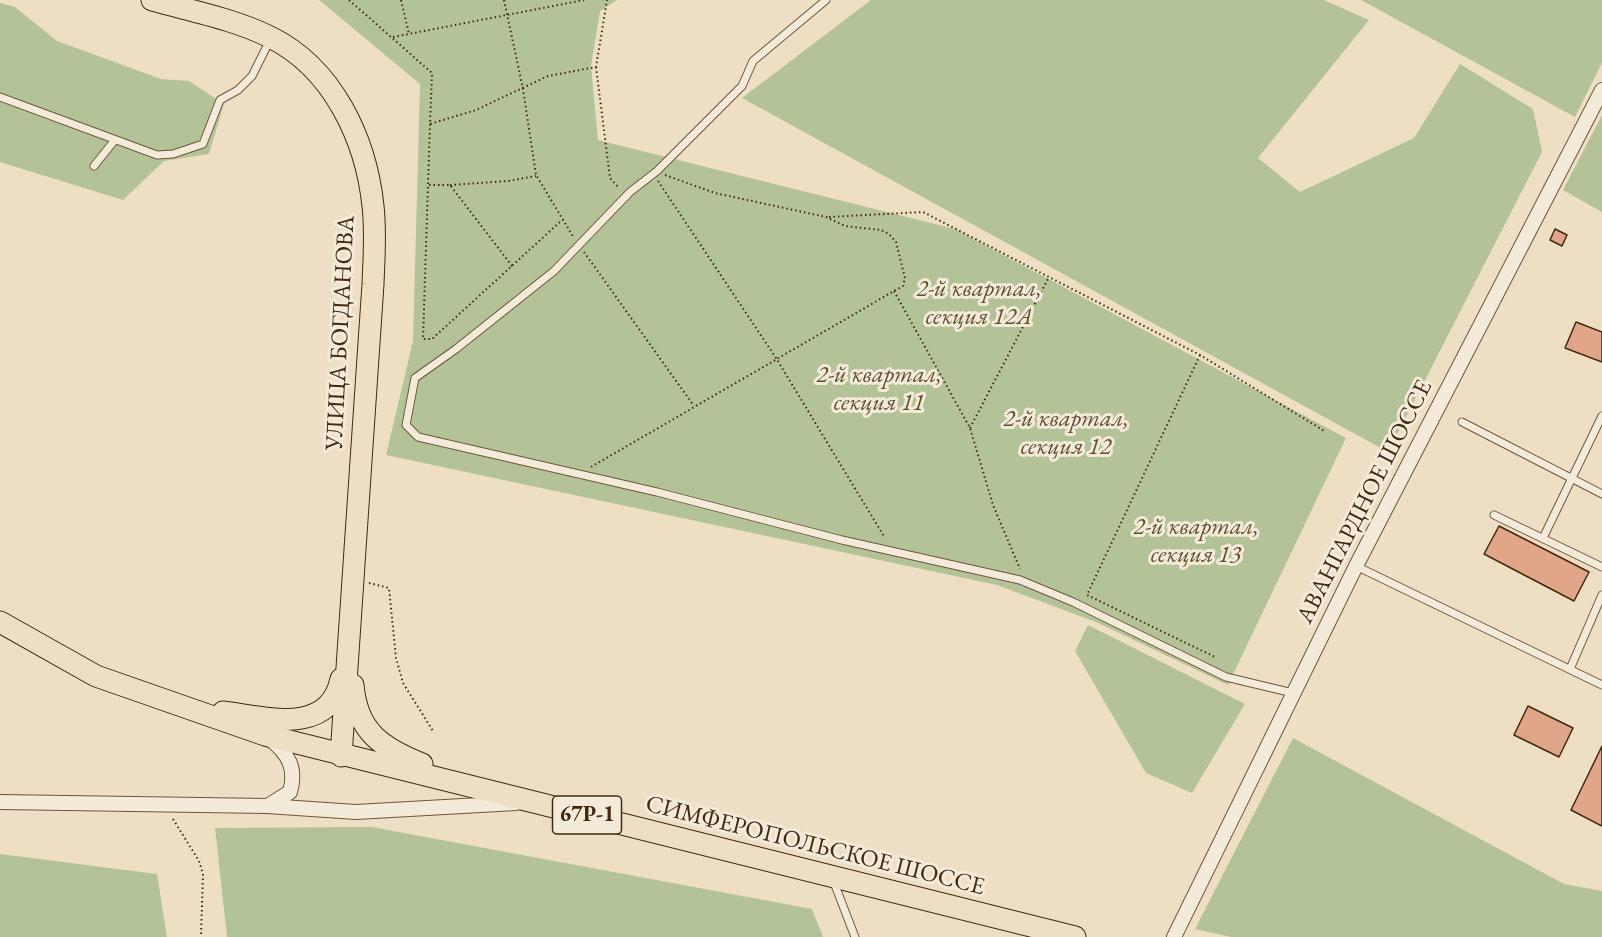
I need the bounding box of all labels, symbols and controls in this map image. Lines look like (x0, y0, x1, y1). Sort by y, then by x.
street label: УЛИЦА БОГДАНОВА (320, 215, 362, 451)
park label: 2-й квартал, секция 12А (916, 275, 1042, 331)
park label: 2-й квартал, секция 11 (816, 361, 942, 417)
street label: АВАНГАРДНОЕ ШОССЕ (1291, 375, 1439, 629)
park label: 2-й квартал, секция 12 (1003, 405, 1129, 461)
park label: 2-й квартал, секция 13 (1133, 513, 1259, 569)
street label: СИМФЕРОПОЛЬСКОЕ ШОССЕ (643, 790, 987, 902)
road number: 67Р-1 (552, 796, 622, 834)

